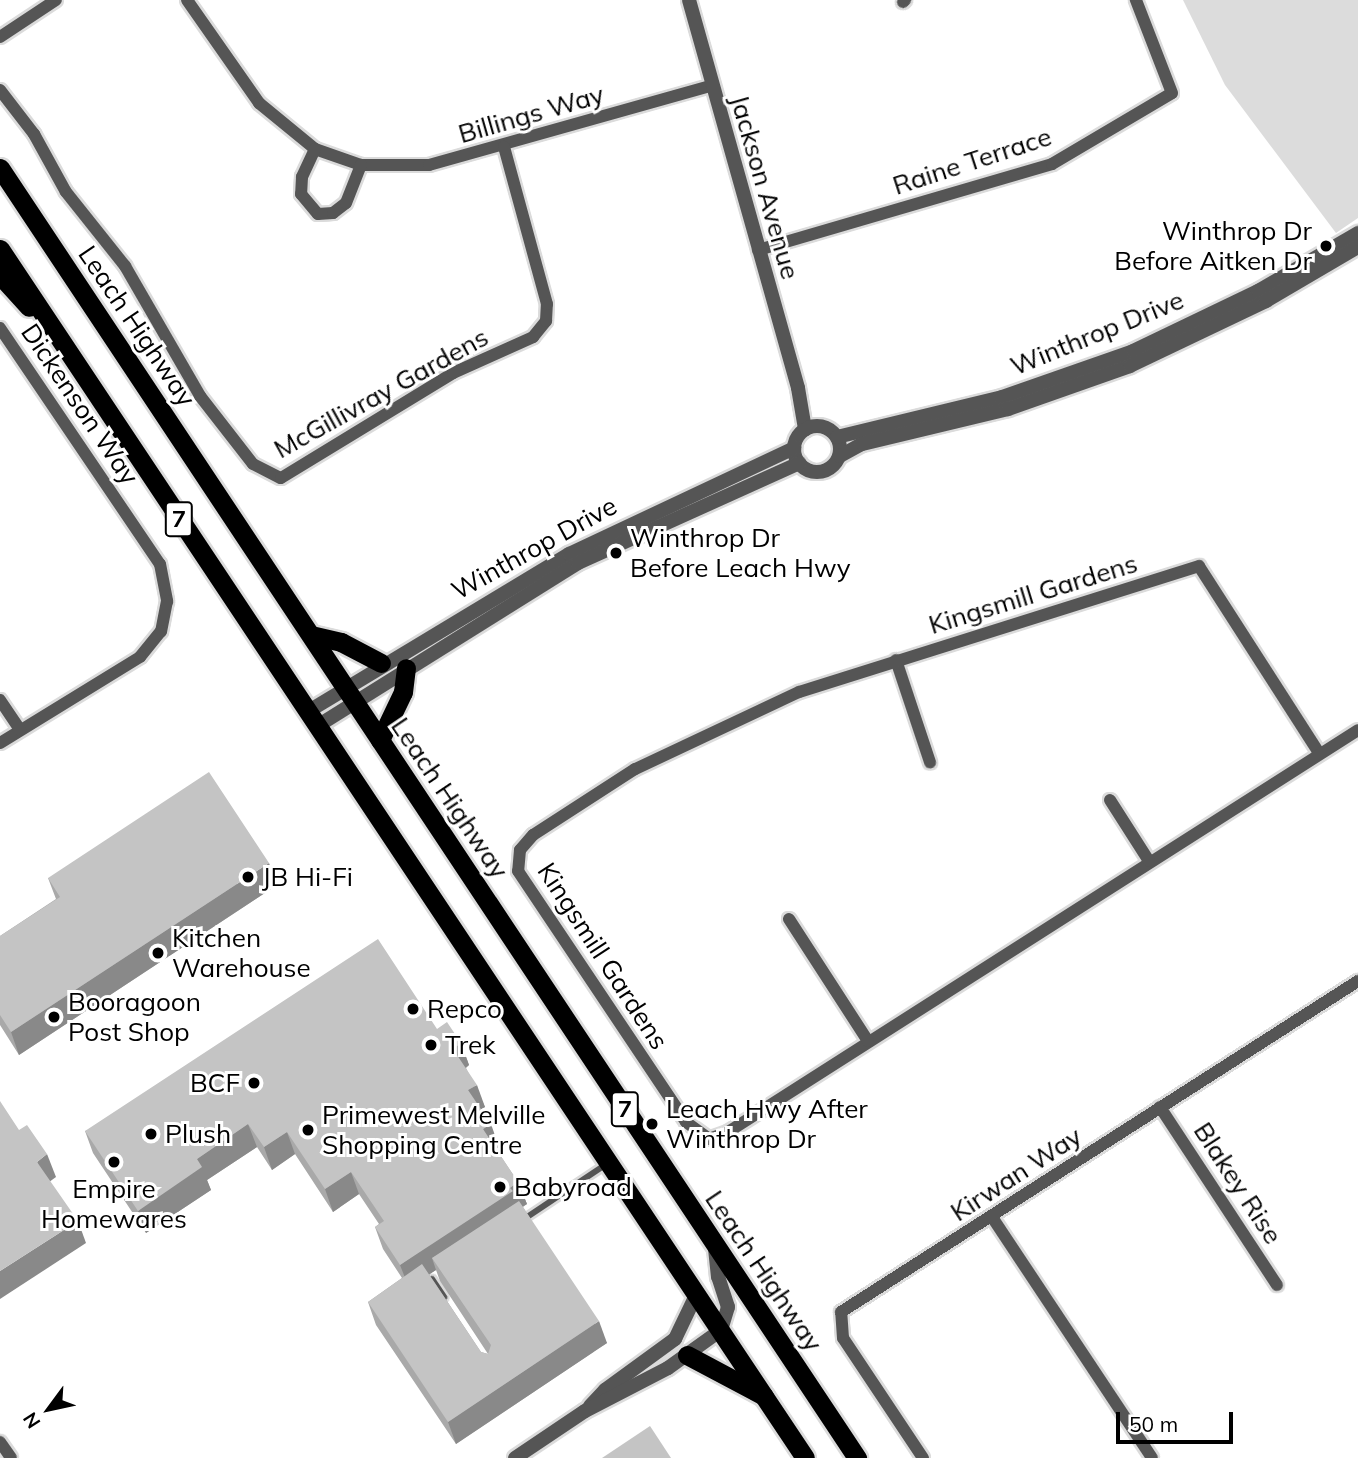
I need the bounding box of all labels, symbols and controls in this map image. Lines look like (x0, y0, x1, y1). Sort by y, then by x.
street label: Billings Way (455, 78, 607, 150)
street label: Jackson Avenue (724, 91, 806, 283)
street label: Raine Terrace (889, 121, 1055, 201)
place label: Winthrop Dr Before Aitken Dr (1114, 215, 1312, 276)
marker: Winthrop Dr Before Aitken Dr (1318, 238, 1334, 254)
street label: Leach Highway (72, 240, 202, 412)
street label: Winthrop Drive (1006, 284, 1188, 382)
street label: Dickenson Way (15, 318, 145, 490)
street label: McGillivray Gardens (269, 321, 493, 465)
street label: Winthrop Drive (446, 490, 622, 606)
road number: 7 (163, 498, 195, 540)
place label: Winthrop Dr Before Leach Hwy (630, 522, 851, 584)
marker: Winthrop Dr Before Leach Hwy (608, 545, 624, 561)
street label: Kingsmill Gardens (925, 547, 1141, 641)
street label: Leach Highway (385, 712, 515, 884)
street label: Kingsmill Gardens (531, 857, 675, 1055)
place label: JB Hi-Fi (262, 861, 353, 893)
marker: JB Hi-Fi (240, 869, 256, 885)
place label: Kitchen Warehouse (172, 922, 311, 984)
marker: Kitchen Warehouse (150, 945, 166, 961)
place label: Booragoon Post Shop (68, 986, 201, 1048)
place label: Repco (427, 993, 502, 1025)
marker: Repco (405, 1001, 421, 1017)
marker: Booragoon Post Shop (46, 1009, 62, 1025)
place label: Trek (445, 1029, 496, 1061)
marker: Trek (423, 1037, 439, 1053)
place label: BCF (190, 1067, 240, 1099)
marker: BCF (246, 1075, 262, 1091)
road number: 7 (609, 1088, 641, 1129)
place label: Leach Hwy After Winthrop Dr (666, 1093, 868, 1154)
place label: Primewest Melville Shopping Centre (322, 1099, 545, 1160)
marker: Leach Hwy After Winthrop Dr (644, 1116, 660, 1132)
street label: Blakey Rise (1187, 1117, 1289, 1249)
place label: Plush (165, 1118, 231, 1150)
street label: Kirwan Way (945, 1120, 1087, 1228)
marker: Primewest Melville Shopping Centre (300, 1122, 316, 1138)
marker: Plush (143, 1126, 159, 1142)
marker: Empire Homewares (106, 1154, 122, 1170)
place label: Babyroad (514, 1171, 632, 1203)
place label: Empire Homewares (41, 1173, 187, 1234)
marker: Babyroad (492, 1179, 508, 1195)
street label: Leach Highway (699, 1185, 829, 1357)
north arrow (14, 1374, 84, 1444)
scale bar (1120, 1398, 1237, 1442)
text: N (17, 1408, 45, 1433)
text: 50 m (1129, 1411, 1178, 1437)

